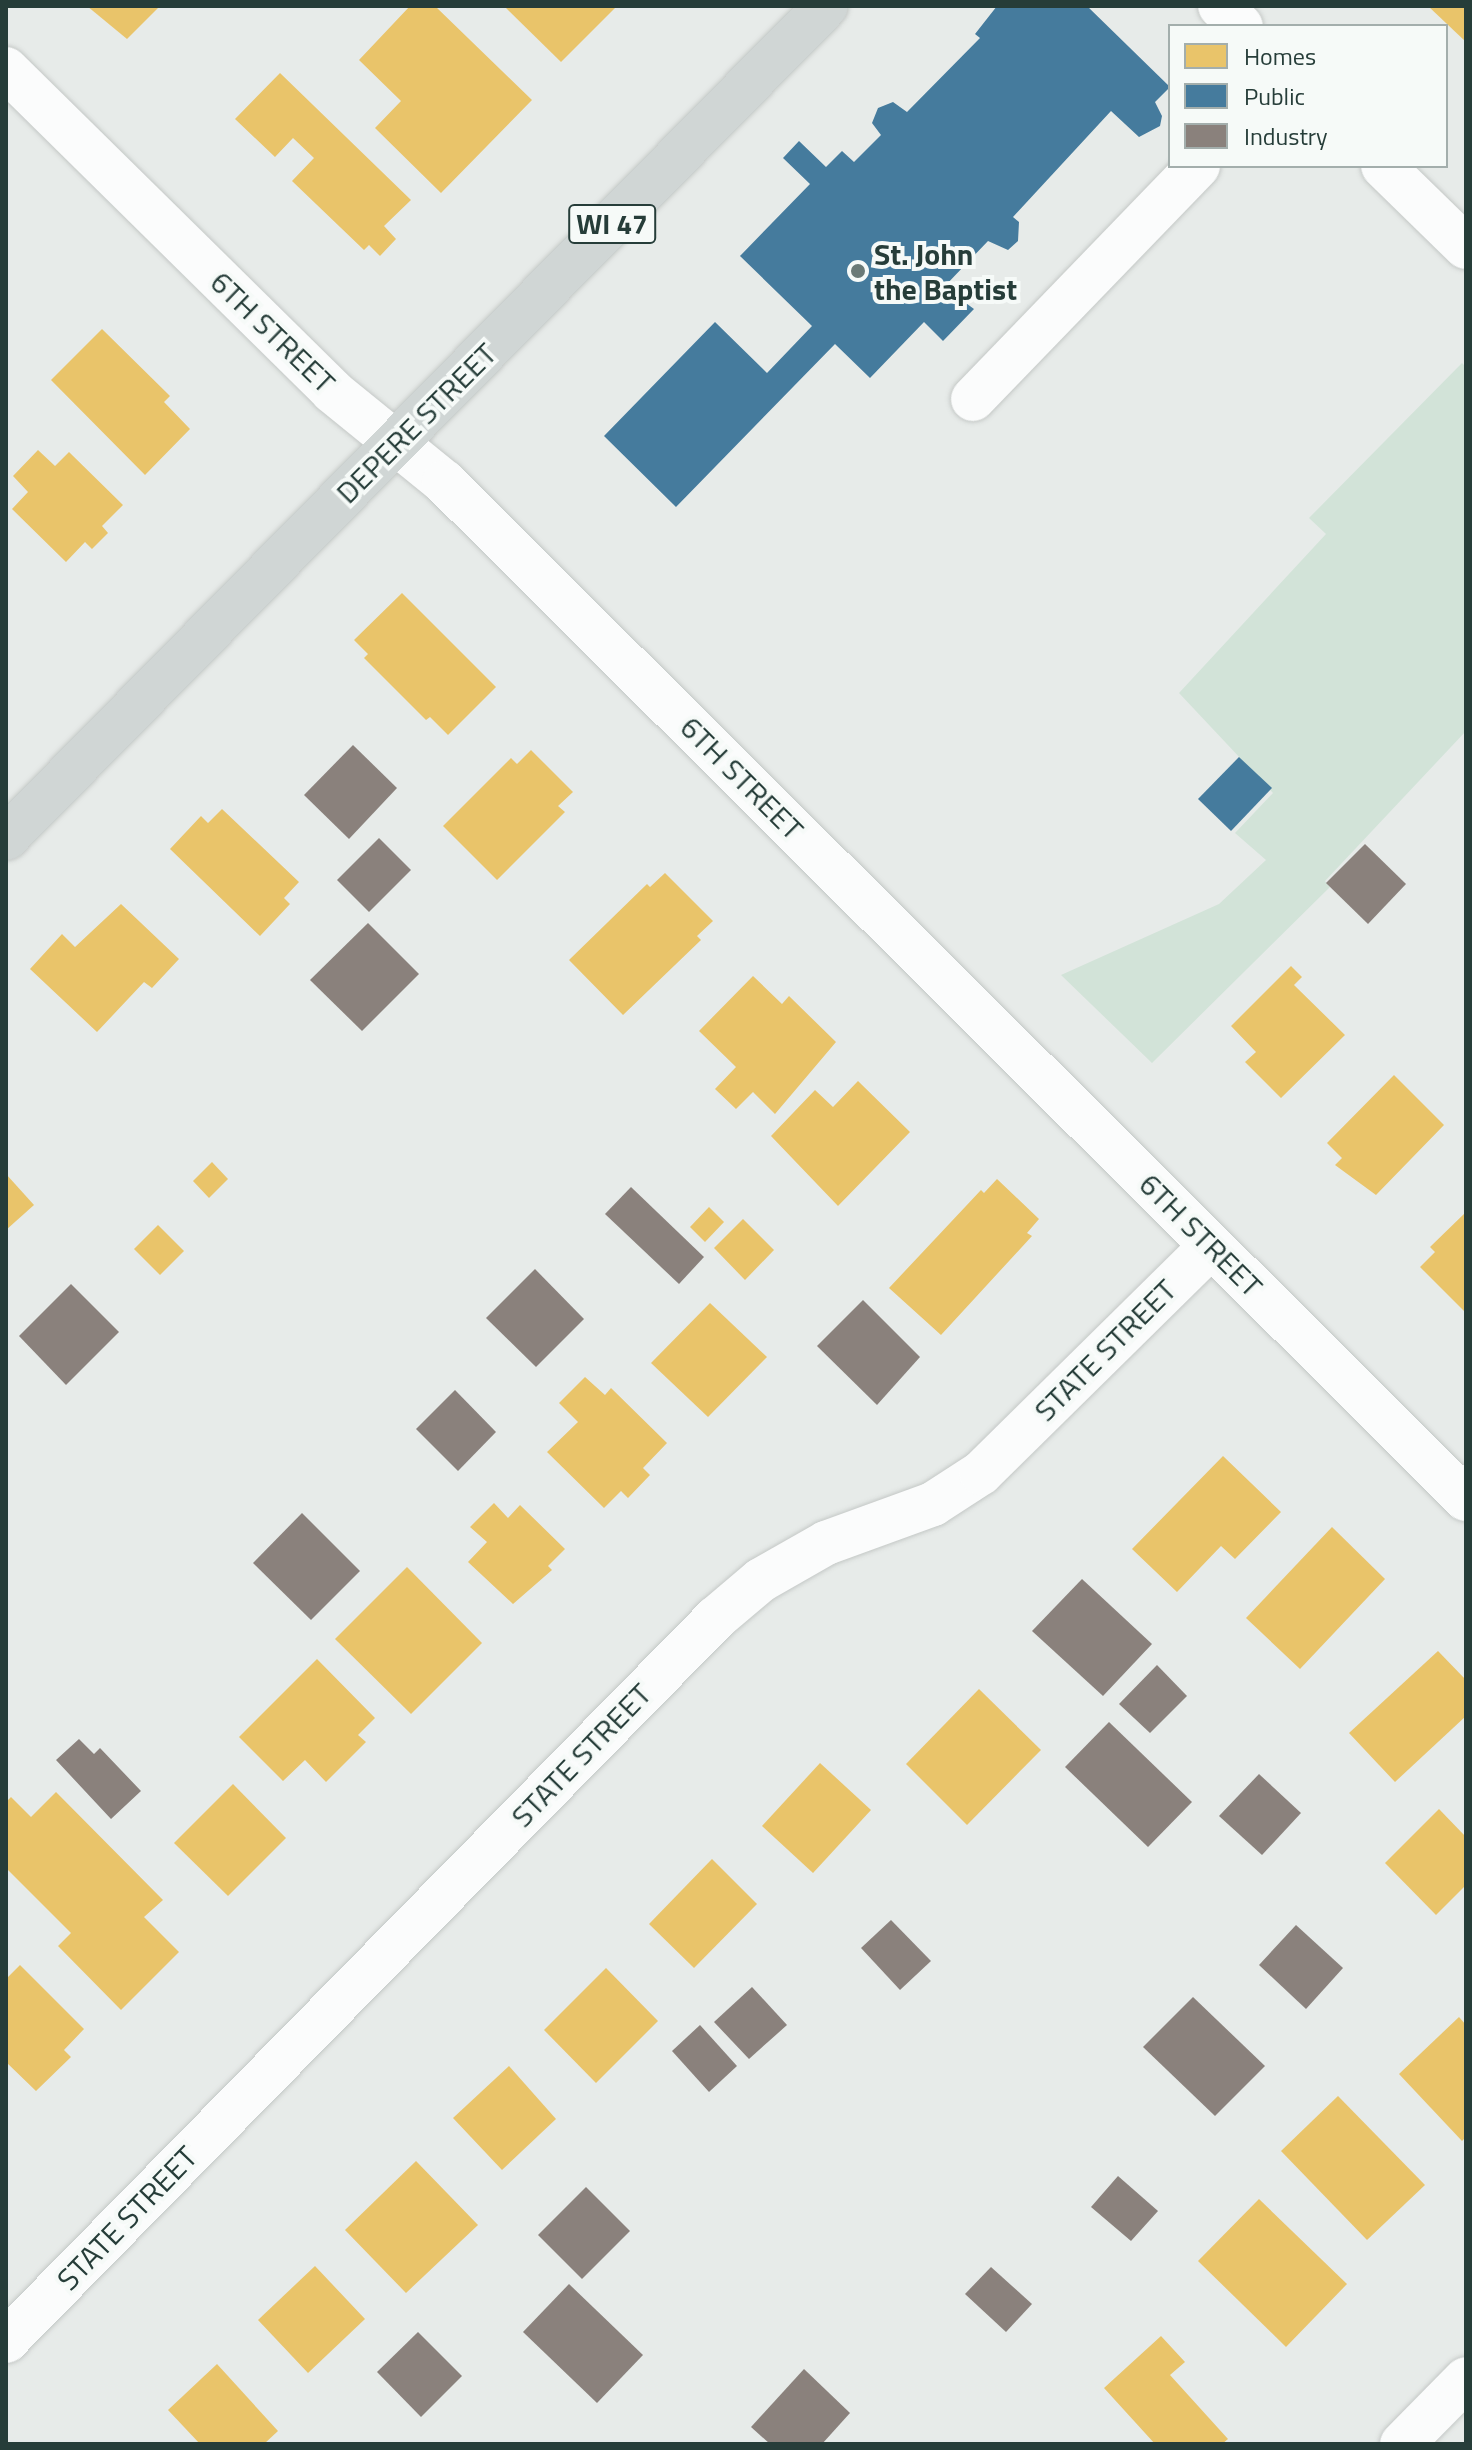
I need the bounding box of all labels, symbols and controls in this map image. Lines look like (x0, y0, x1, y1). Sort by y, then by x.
legend (1168, 24, 1448, 168)
text: Homes (1244, 38, 1316, 74)
text: Public (1244, 78, 1305, 114)
text: Industry (1244, 118, 1328, 154)
road number: WI 47 (568, 200, 656, 248)
place label: St. John the Baptist (874, 236, 1017, 306)
marker: St. John the Baptist (849, 262, 867, 280)
street label: 6TH STREET (203, 264, 343, 400)
street label: DEPERE STREET (329, 336, 503, 510)
street label: 6TH STREET (673, 709, 811, 847)
street label: 6TH STREET (1132, 1166, 1270, 1304)
street label: STATE STREET (1027, 1272, 1183, 1428)
street label: STATE STREET (504, 1676, 658, 1834)
street label: STATE STREET (50, 2139, 204, 2297)

